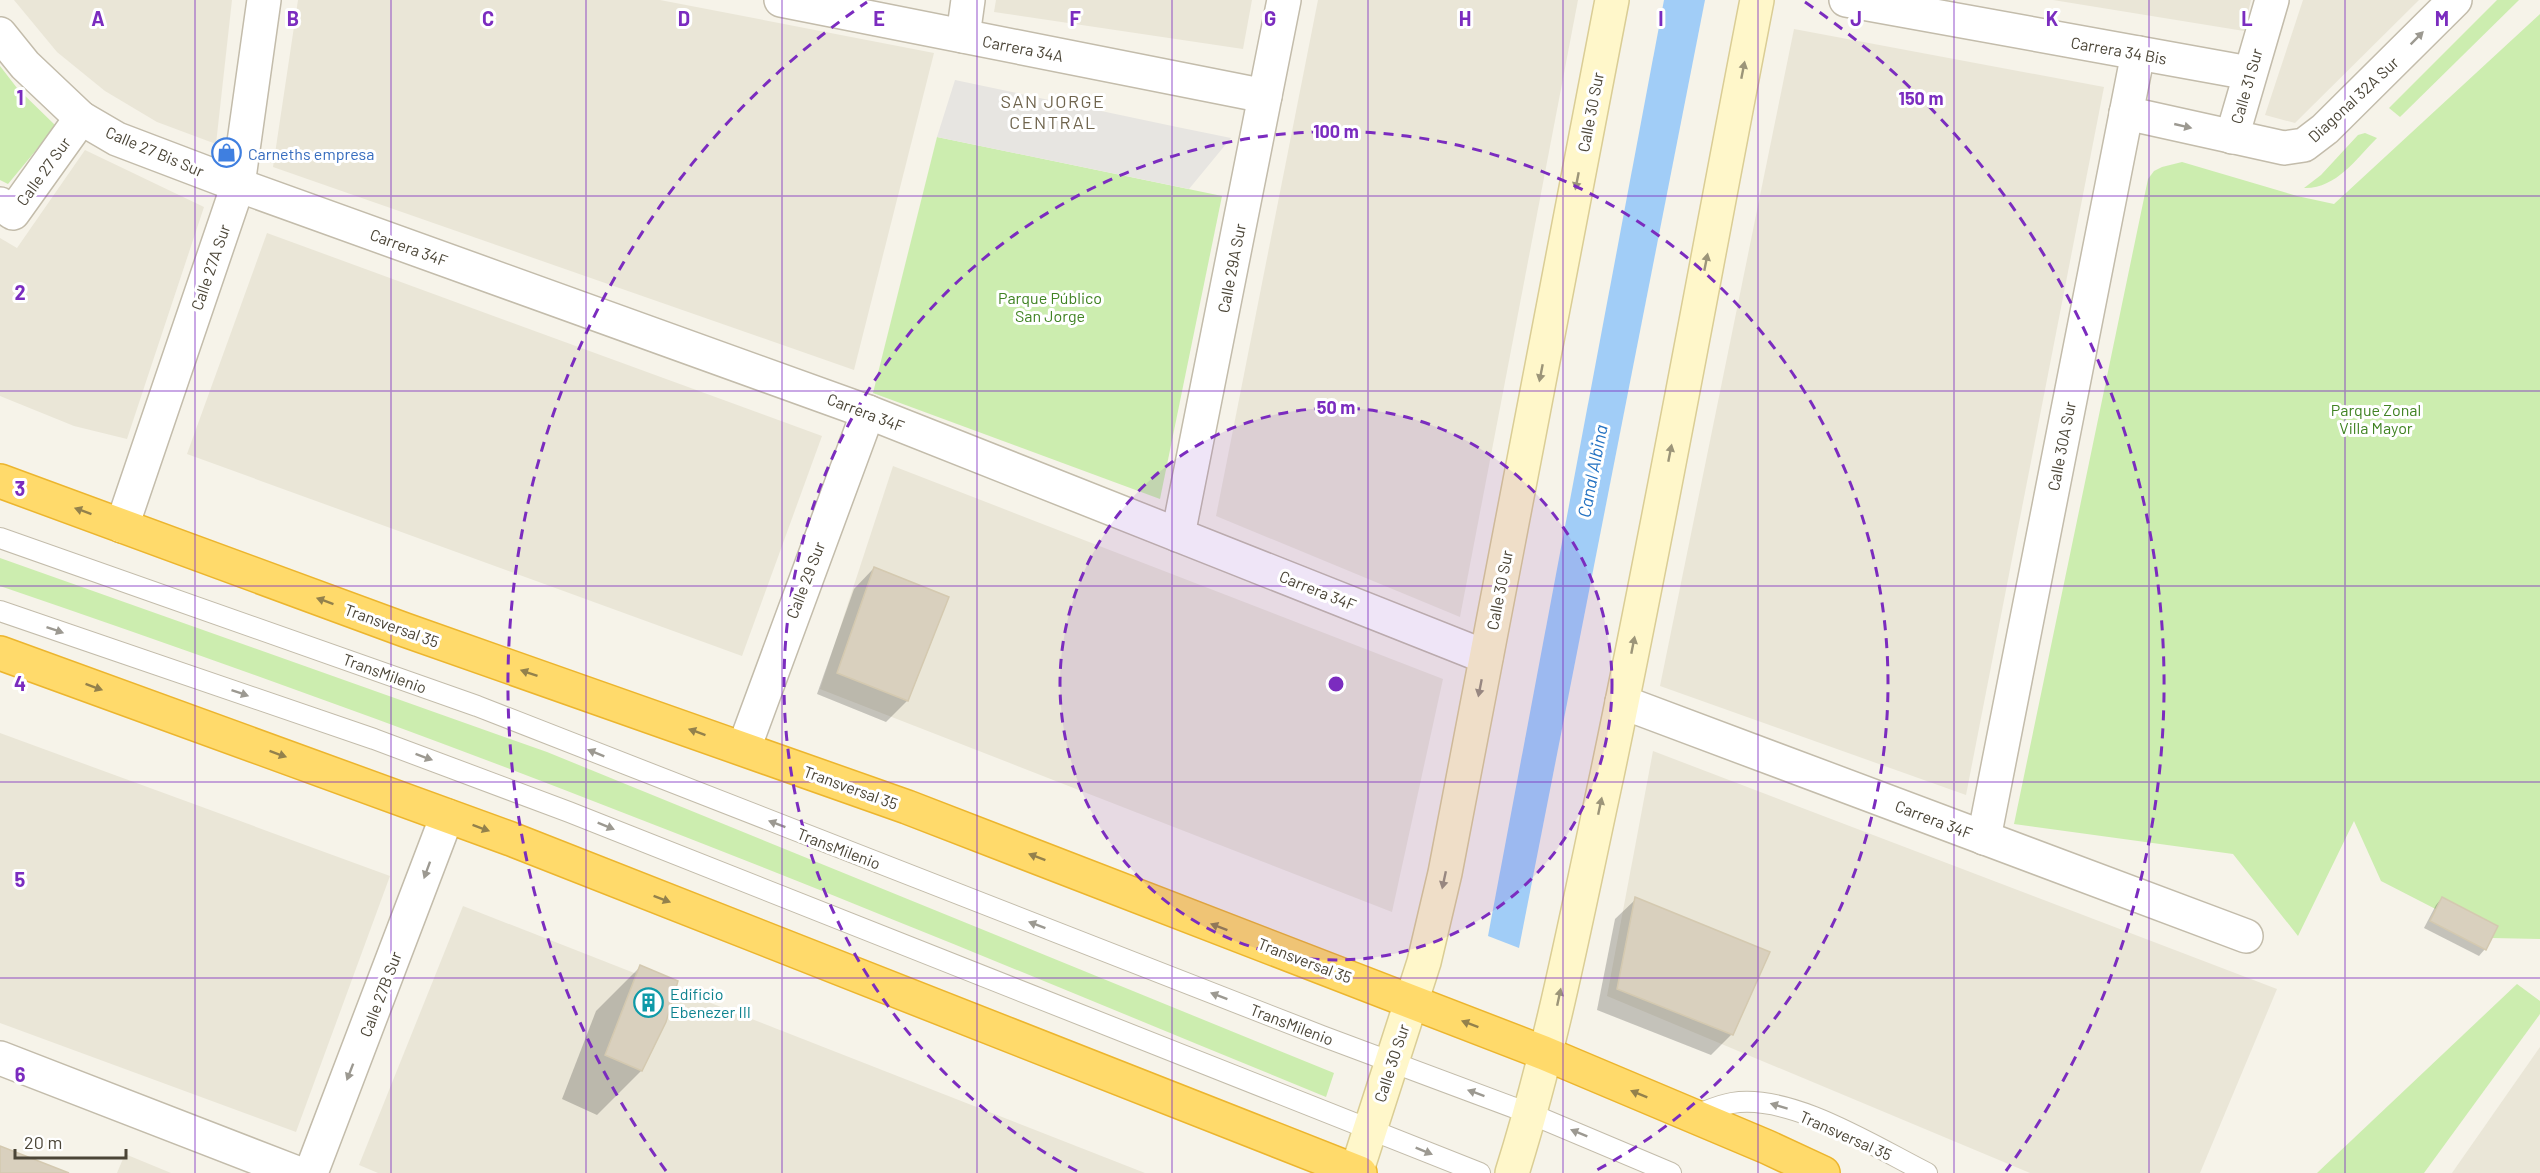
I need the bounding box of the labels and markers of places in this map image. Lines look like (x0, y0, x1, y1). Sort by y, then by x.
shop icon: Carneths empresa (211, 137, 243, 169)
place label: Carneths empresa (248, 144, 374, 163)
centre of rings (1326, 674, 1346, 694)
place label: Edificio Ebenezer III (670, 984, 751, 1021)
building icon: Edificio Ebenezer III (633, 986, 665, 1018)

